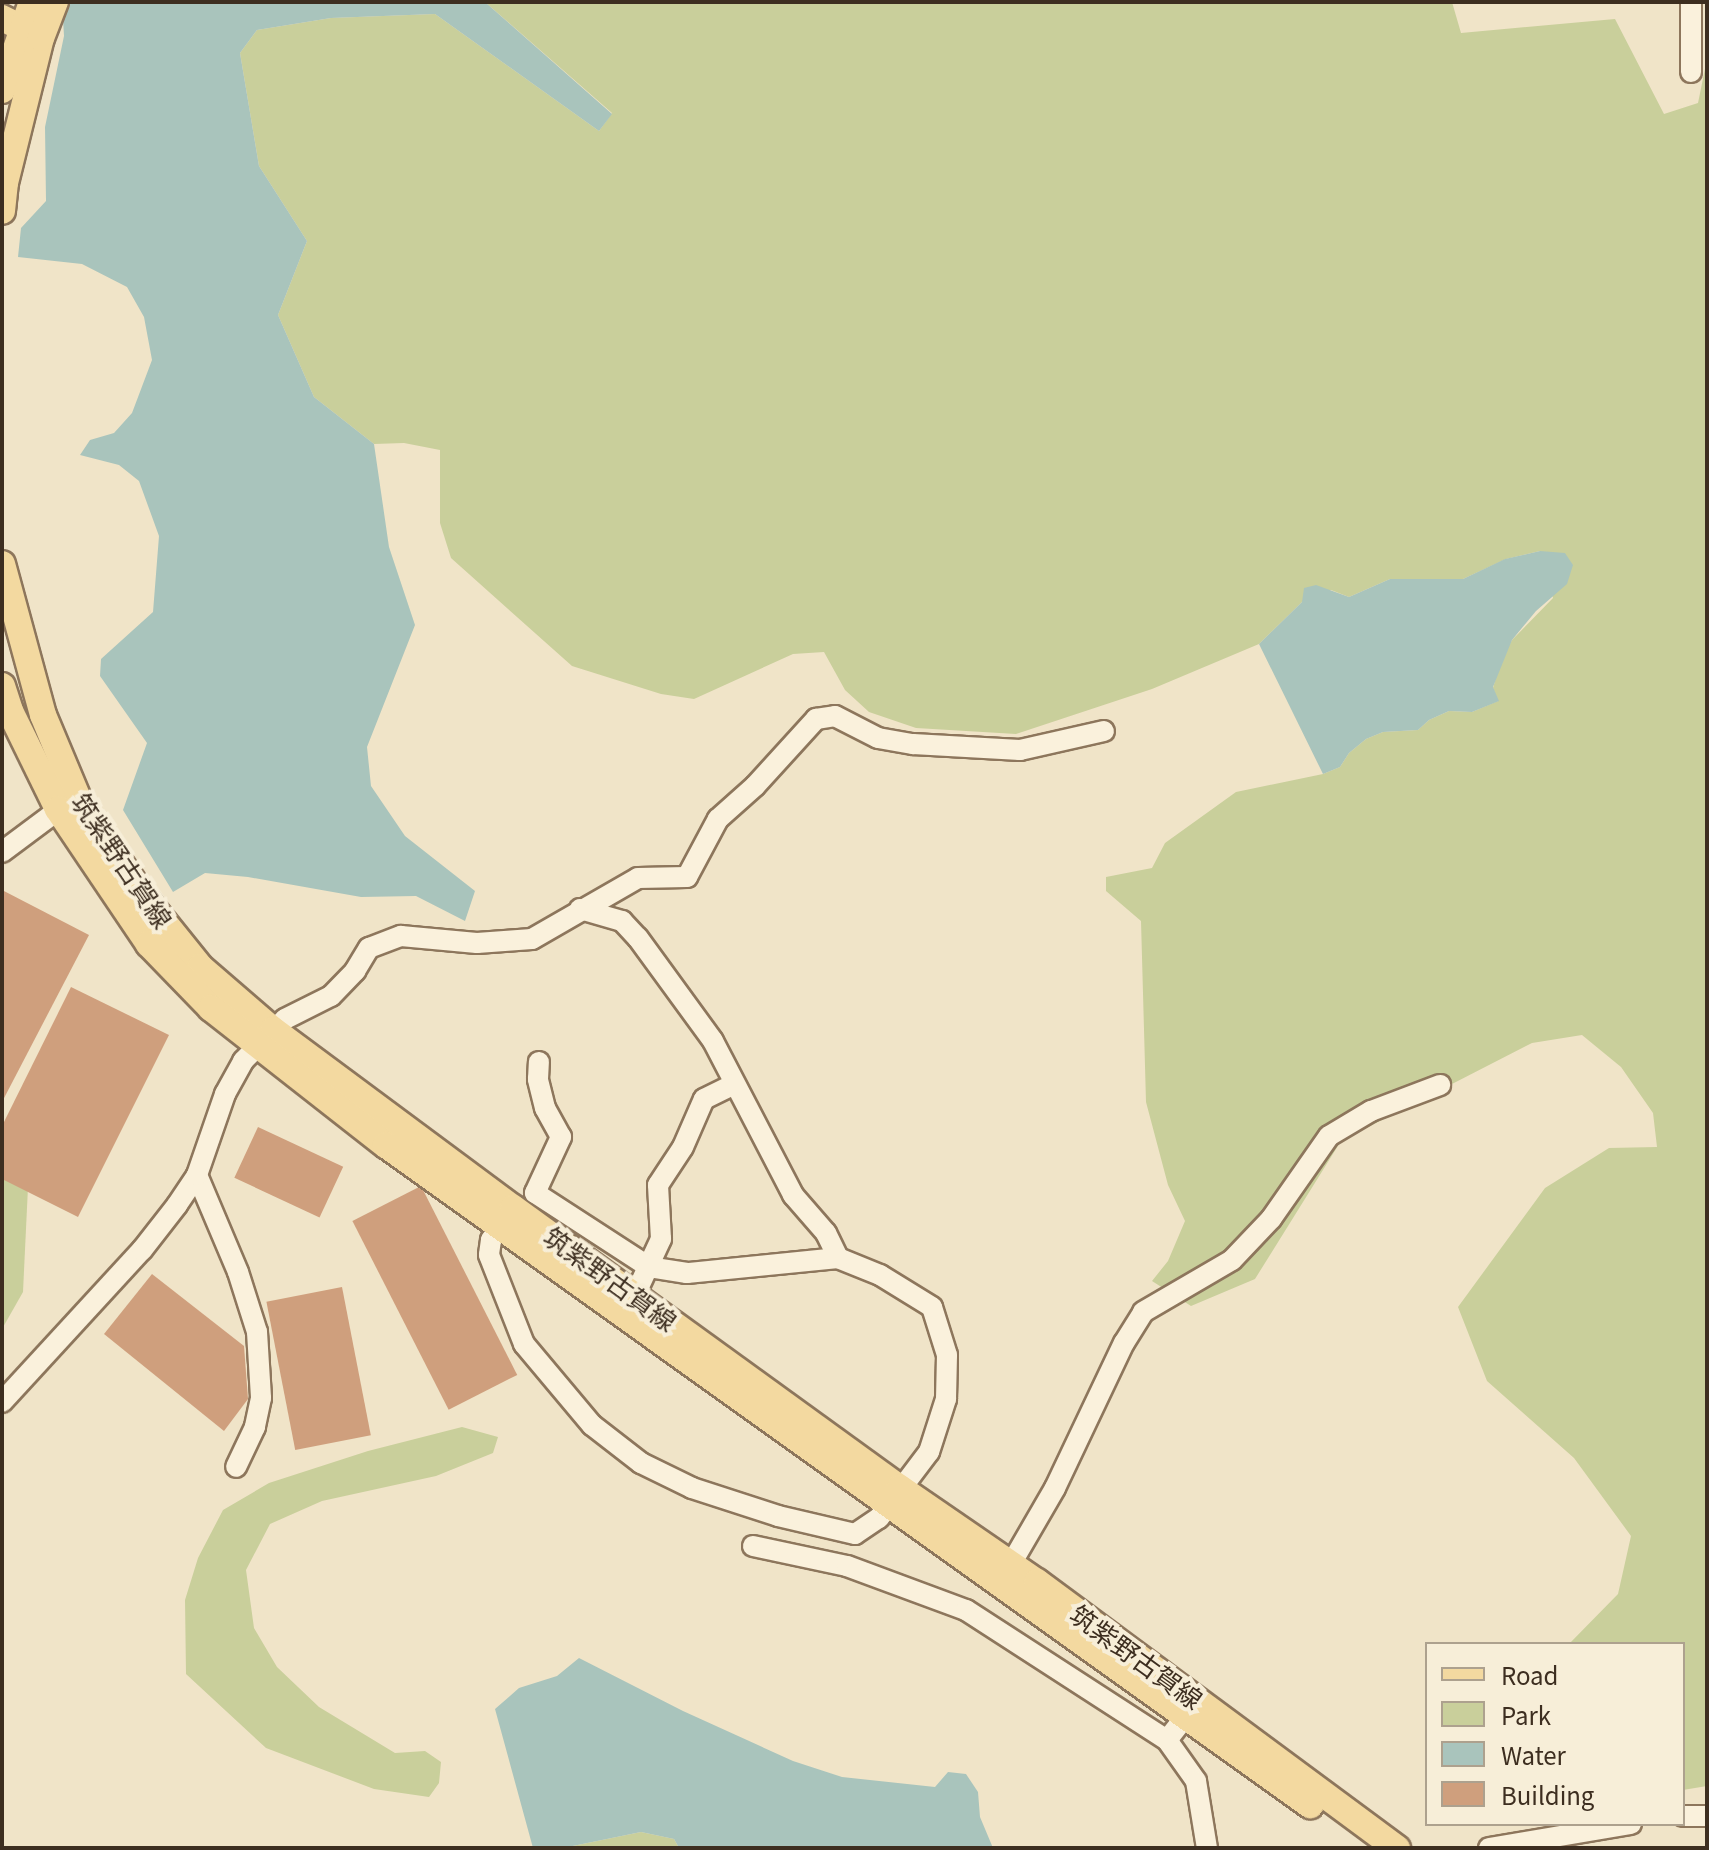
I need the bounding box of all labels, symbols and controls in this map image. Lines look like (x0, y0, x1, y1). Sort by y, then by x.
street label: 筑紫野古賀線 (66, 787, 180, 933)
street label: 筑紫野古賀線 (539, 1220, 683, 1336)
street label: 筑紫野古賀線 (1065, 1598, 1209, 1714)
legend (1425, 1642, 1685, 1826)
text: Road (1501, 1657, 1558, 1692)
text: Park (1501, 1697, 1551, 1732)
text: Water (1501, 1737, 1566, 1772)
text: Building (1501, 1777, 1594, 1812)

